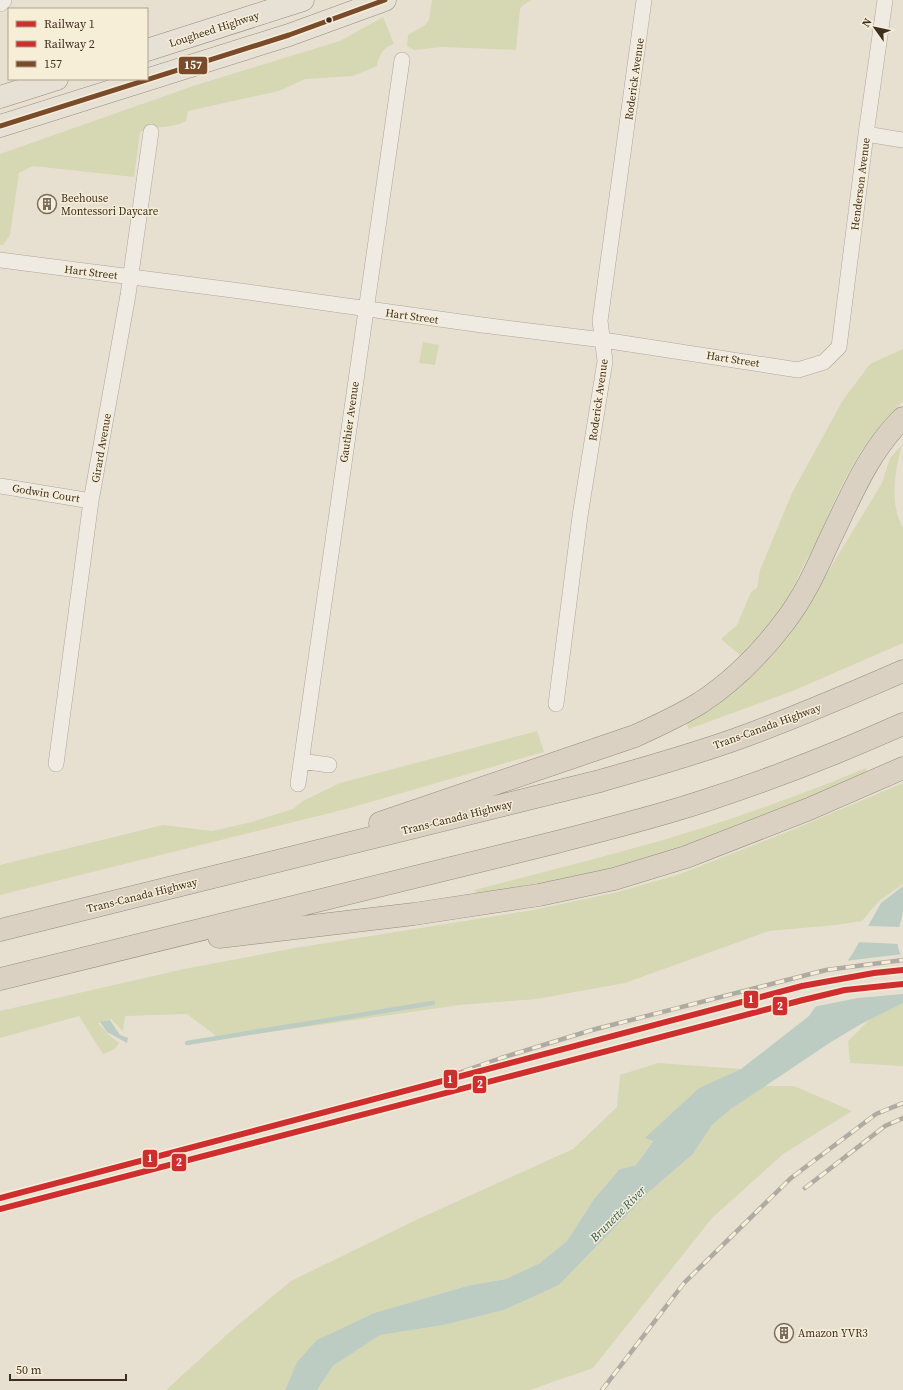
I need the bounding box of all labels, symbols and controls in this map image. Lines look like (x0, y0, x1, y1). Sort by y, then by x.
legend (8, 8, 148, 80)
street label: Lougheed Highway (167, 8, 262, 51)
north arrow (855, 8, 895, 48)
unlabelled marker (324, 15, 334, 25)
text: N (859, 15, 876, 30)
text: Railway 1 (44, 16, 95, 32)
text: Railway 2 (44, 36, 95, 52)
street label: Roderick Avenue (621, 37, 648, 121)
text: 157 (44, 56, 62, 72)
line badge: 157 (178, 56, 208, 75)
text: 157 (184, 58, 202, 73)
street label: Henderson Avenue (847, 136, 874, 231)
place label: Beehouse Montessori Daycare (61, 191, 159, 219)
building icon: Beehouse Montessori Daycare (36, 193, 58, 215)
street label: Hart Street (64, 262, 119, 283)
street label: Hart Street (384, 305, 440, 328)
street label: Hart Street (705, 348, 761, 371)
street label: Roderick Avenue (585, 358, 612, 442)
street label: Gauthier Avenue (336, 380, 363, 464)
street label: Girard Avenue (88, 412, 115, 484)
street label: Godwin Court (11, 481, 81, 506)
street label: Trans-Canada Highway (711, 700, 823, 753)
street label: Trans-Canada Highway (400, 796, 514, 839)
street label: Trans-Canada Highway (85, 874, 199, 917)
line badge: 1 (743, 990, 759, 1009)
text: 1 (748, 992, 754, 1007)
line badge: 2 (772, 996, 788, 1016)
text: 2 (777, 999, 783, 1014)
line badge: 1 (443, 1069, 458, 1089)
text: 1 (447, 1072, 453, 1087)
line badge: 2 (472, 1075, 487, 1094)
text: 2 (477, 1077, 483, 1092)
line badge: 1 (142, 1149, 158, 1168)
text: 1 (147, 1151, 153, 1166)
line badge: 2 (171, 1153, 187, 1172)
text: 2 (176, 1155, 182, 1170)
water label: Brunette River (586, 1182, 650, 1246)
building icon: Amazon YVR3 (773, 1322, 795, 1344)
place label: Amazon YVR3 (798, 1326, 868, 1341)
scale bar (10, 1356, 126, 1382)
text: 50 m (16, 1362, 42, 1378)

